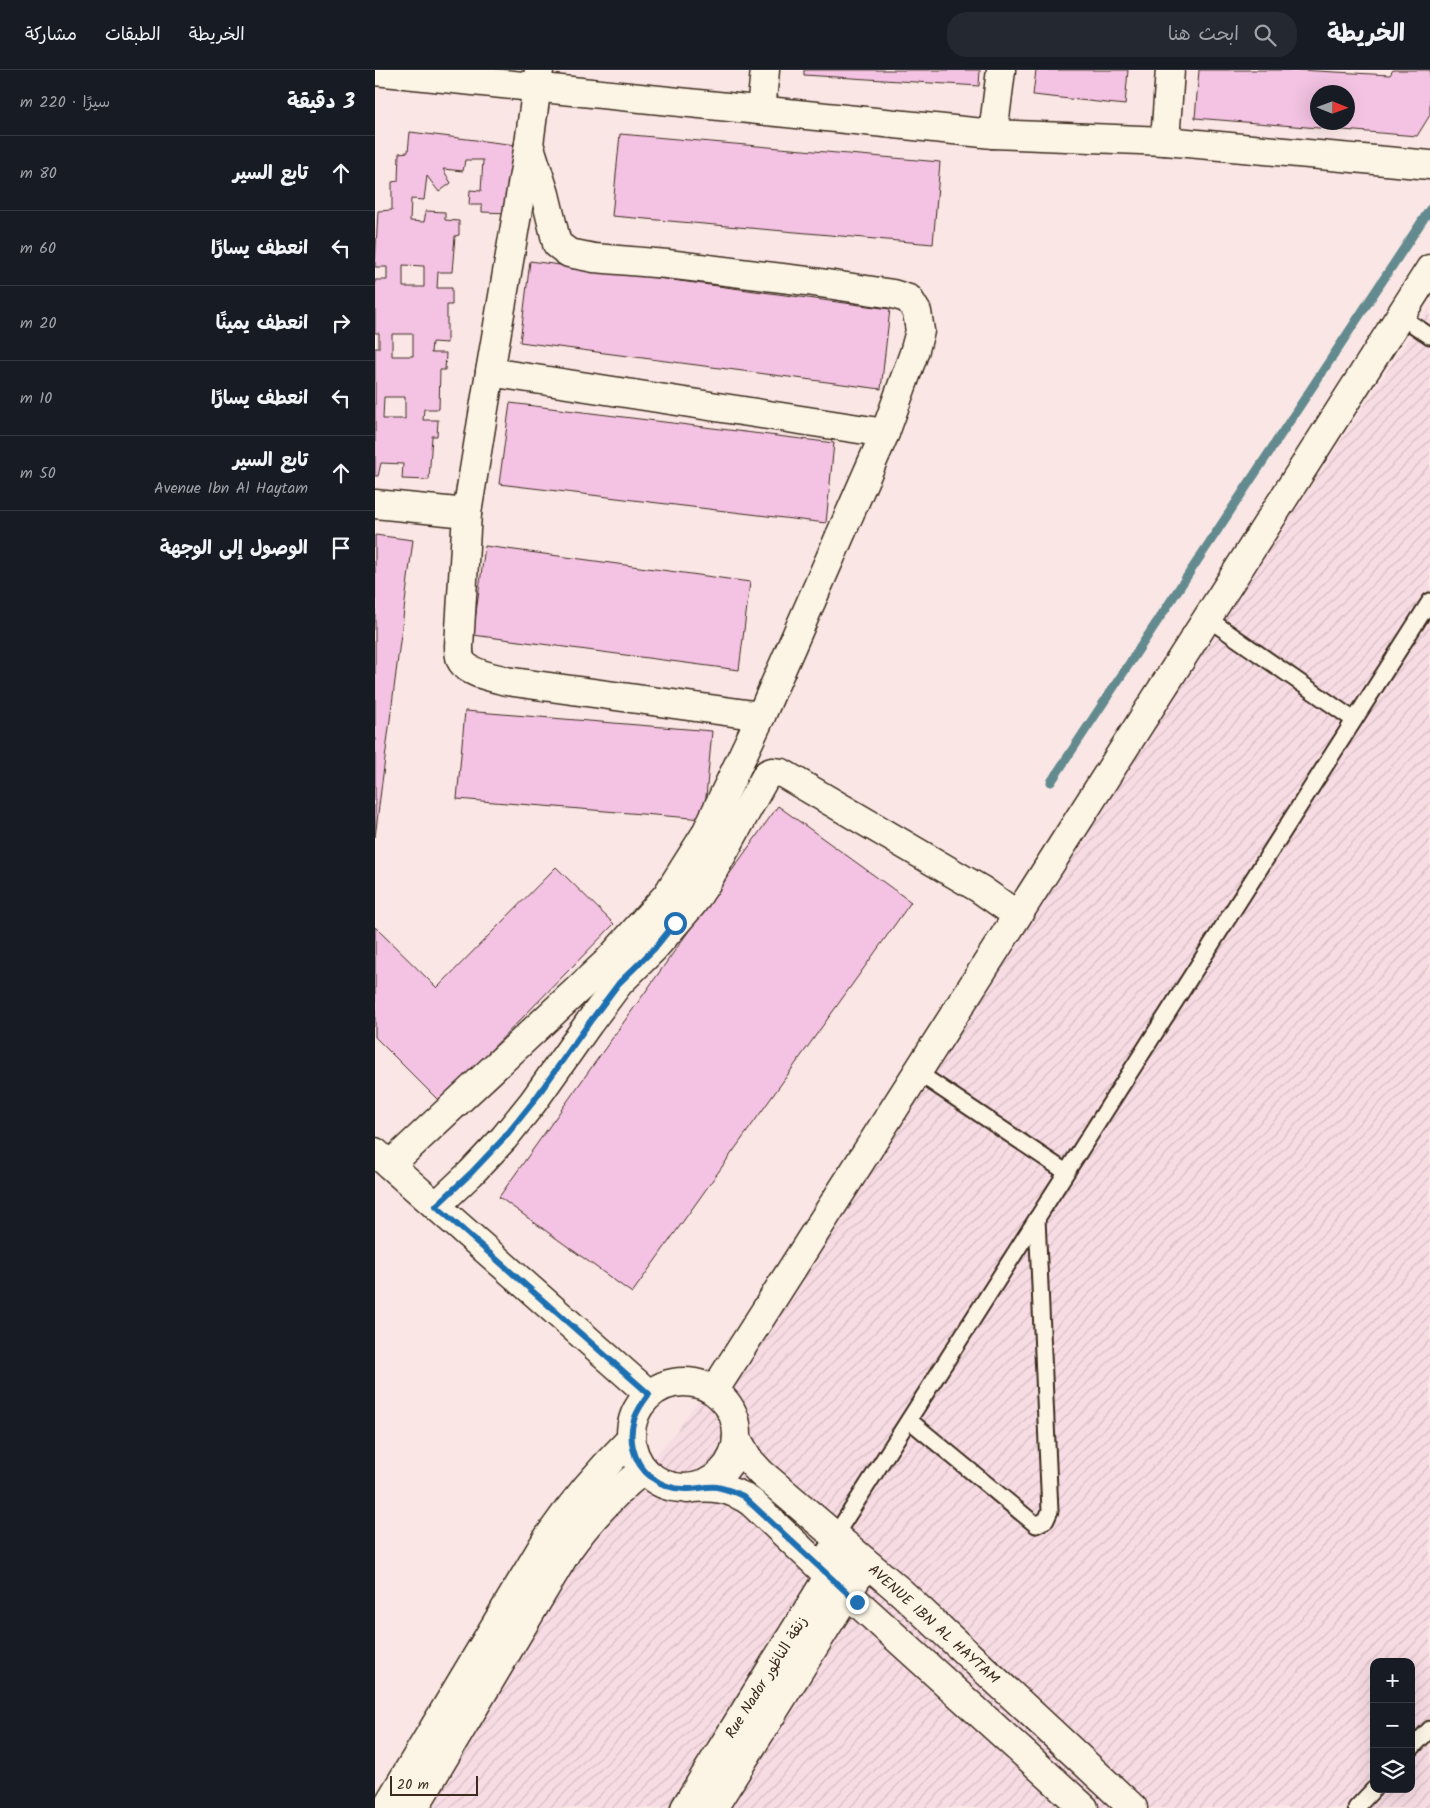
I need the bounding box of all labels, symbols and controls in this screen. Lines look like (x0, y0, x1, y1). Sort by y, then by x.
search box (947, 12, 1297, 57)
text: الخريطة (1327, 15, 1405, 54)
text: ابحث هنا (1168, 20, 1239, 50)
text: مشاركة (25, 21, 77, 50)
text: الطبقات (105, 21, 161, 50)
text: الخريطة (189, 21, 245, 50)
icon: search (1251, 21, 1279, 49)
north arrow (1310, 85, 1355, 130)
text: 3 دقيقة (287, 86, 355, 119)
text: سيرًا · 220 m (20, 90, 110, 115)
text: تابع السير (233, 159, 308, 189)
icon: ahead (327, 159, 355, 187)
text: 80 m (20, 161, 57, 186)
text: انعطف يسارًا (211, 234, 308, 264)
icon: left (327, 234, 355, 262)
text: 60 m (20, 236, 56, 261)
text: انعطف يمينًا (216, 309, 308, 339)
icon: right (327, 309, 355, 337)
text: 20 m (20, 311, 56, 336)
text: انعطف يسارًا (211, 384, 308, 414)
icon: left (327, 384, 355, 412)
text: 10 m (20, 386, 52, 411)
text: تابع السير (233, 446, 308, 476)
icon: ahead (327, 459, 355, 487)
text: 50 m (20, 461, 56, 486)
text: Avenue Ibn Al Haytam (154, 476, 308, 501)
text: الوصول إلى الوجهة (160, 534, 308, 564)
icon: arrive (327, 534, 355, 562)
route start (664, 912, 687, 935)
street label: AVENUE IBN AL HAYTAM (862, 1559, 1005, 1691)
route end (846, 1591, 869, 1614)
street label: Rue Nador زنقة الناظور (720, 1612, 814, 1743)
map controls (1370, 1658, 1415, 1793)
button: + (1370, 1658, 1415, 1703)
button: − (1370, 1703, 1415, 1748)
button: layers (1370, 1748, 1415, 1793)
scale bar (390, 1773, 477, 1796)
text: 20 m (397, 1774, 429, 1796)

